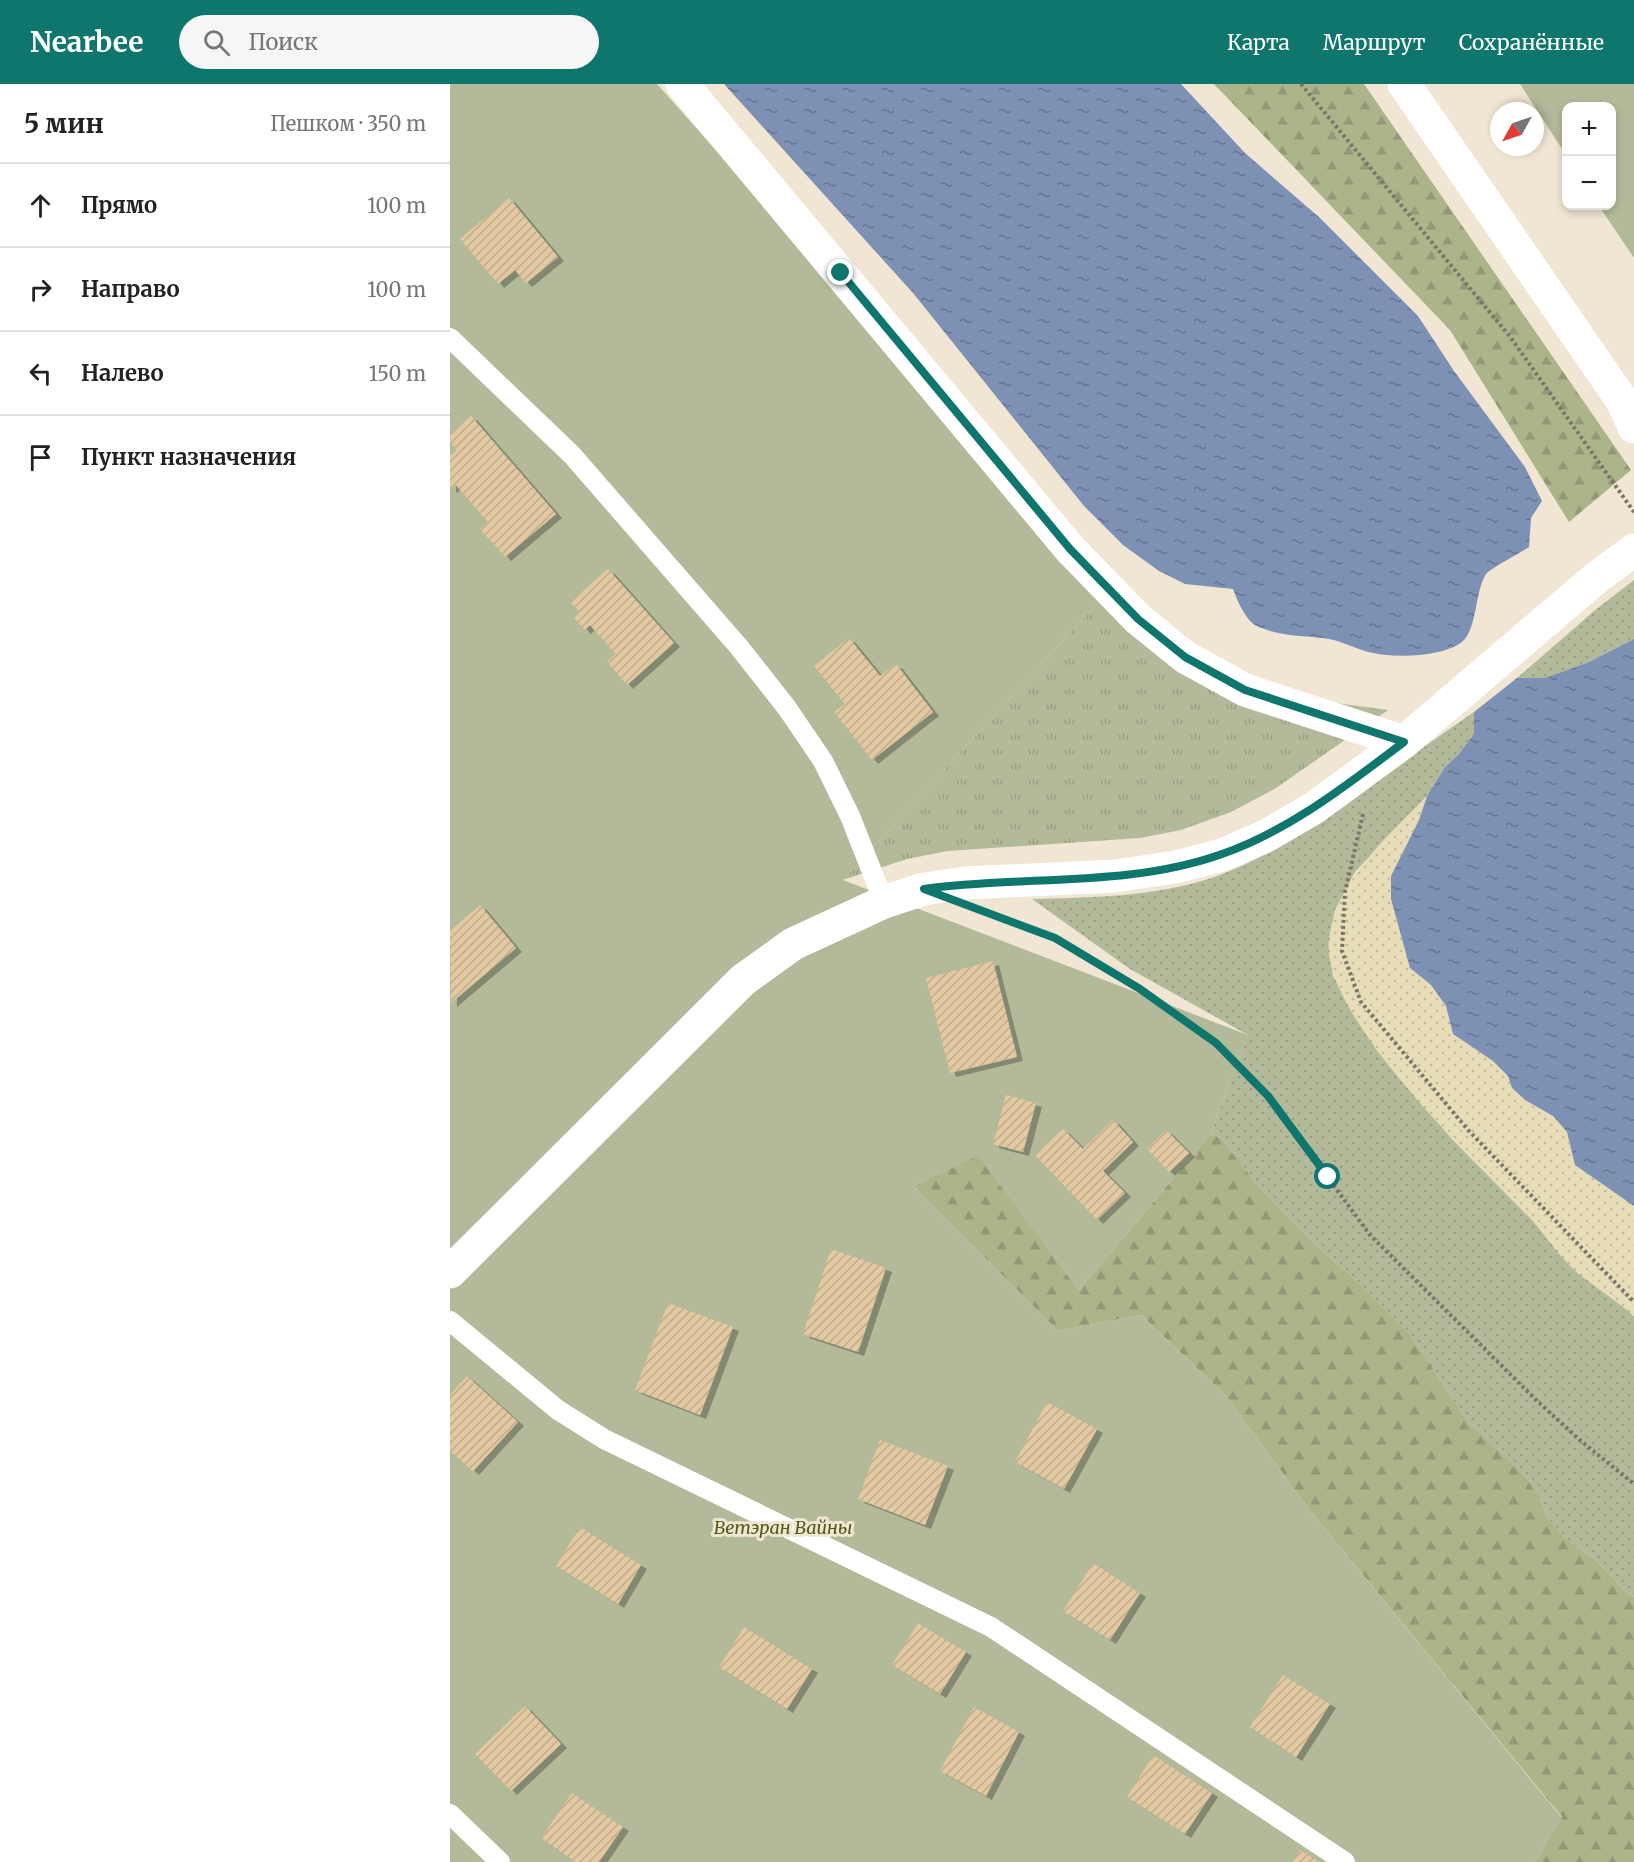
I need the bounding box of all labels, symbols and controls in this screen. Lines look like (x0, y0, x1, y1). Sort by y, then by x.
search box (179, 15, 599, 69)
text: Nearbee (30, 24, 143, 60)
icon: search (200, 26, 233, 59)
text: Поиск (248, 28, 318, 56)
text: Карта (1227, 29, 1290, 56)
text: Маршрут (1323, 29, 1426, 56)
text: Сохранённые (1459, 29, 1604, 56)
north arrow (1490, 102, 1544, 156)
map controls (1562, 102, 1616, 210)
button: + (1562, 102, 1616, 156)
text: 5 мин (24, 107, 104, 140)
text: Пешком · 350 m (270, 111, 426, 136)
button: − (1562, 156, 1616, 210)
icon: ahead (24, 189, 57, 222)
text: Прямо (81, 191, 157, 219)
text: 100 m (367, 193, 426, 218)
route end (827, 259, 853, 285)
icon: right (24, 273, 57, 306)
text: Направо (81, 275, 180, 303)
text: 100 m (367, 277, 426, 302)
icon: left (24, 357, 57, 390)
text: Налево (81, 359, 164, 387)
text: 150 m (369, 361, 426, 386)
icon: arrive (24, 441, 57, 474)
text: Пункт назначения (81, 443, 296, 471)
route start (1314, 1163, 1340, 1189)
park label: Ветэран Вайны (714, 1516, 852, 1539)

